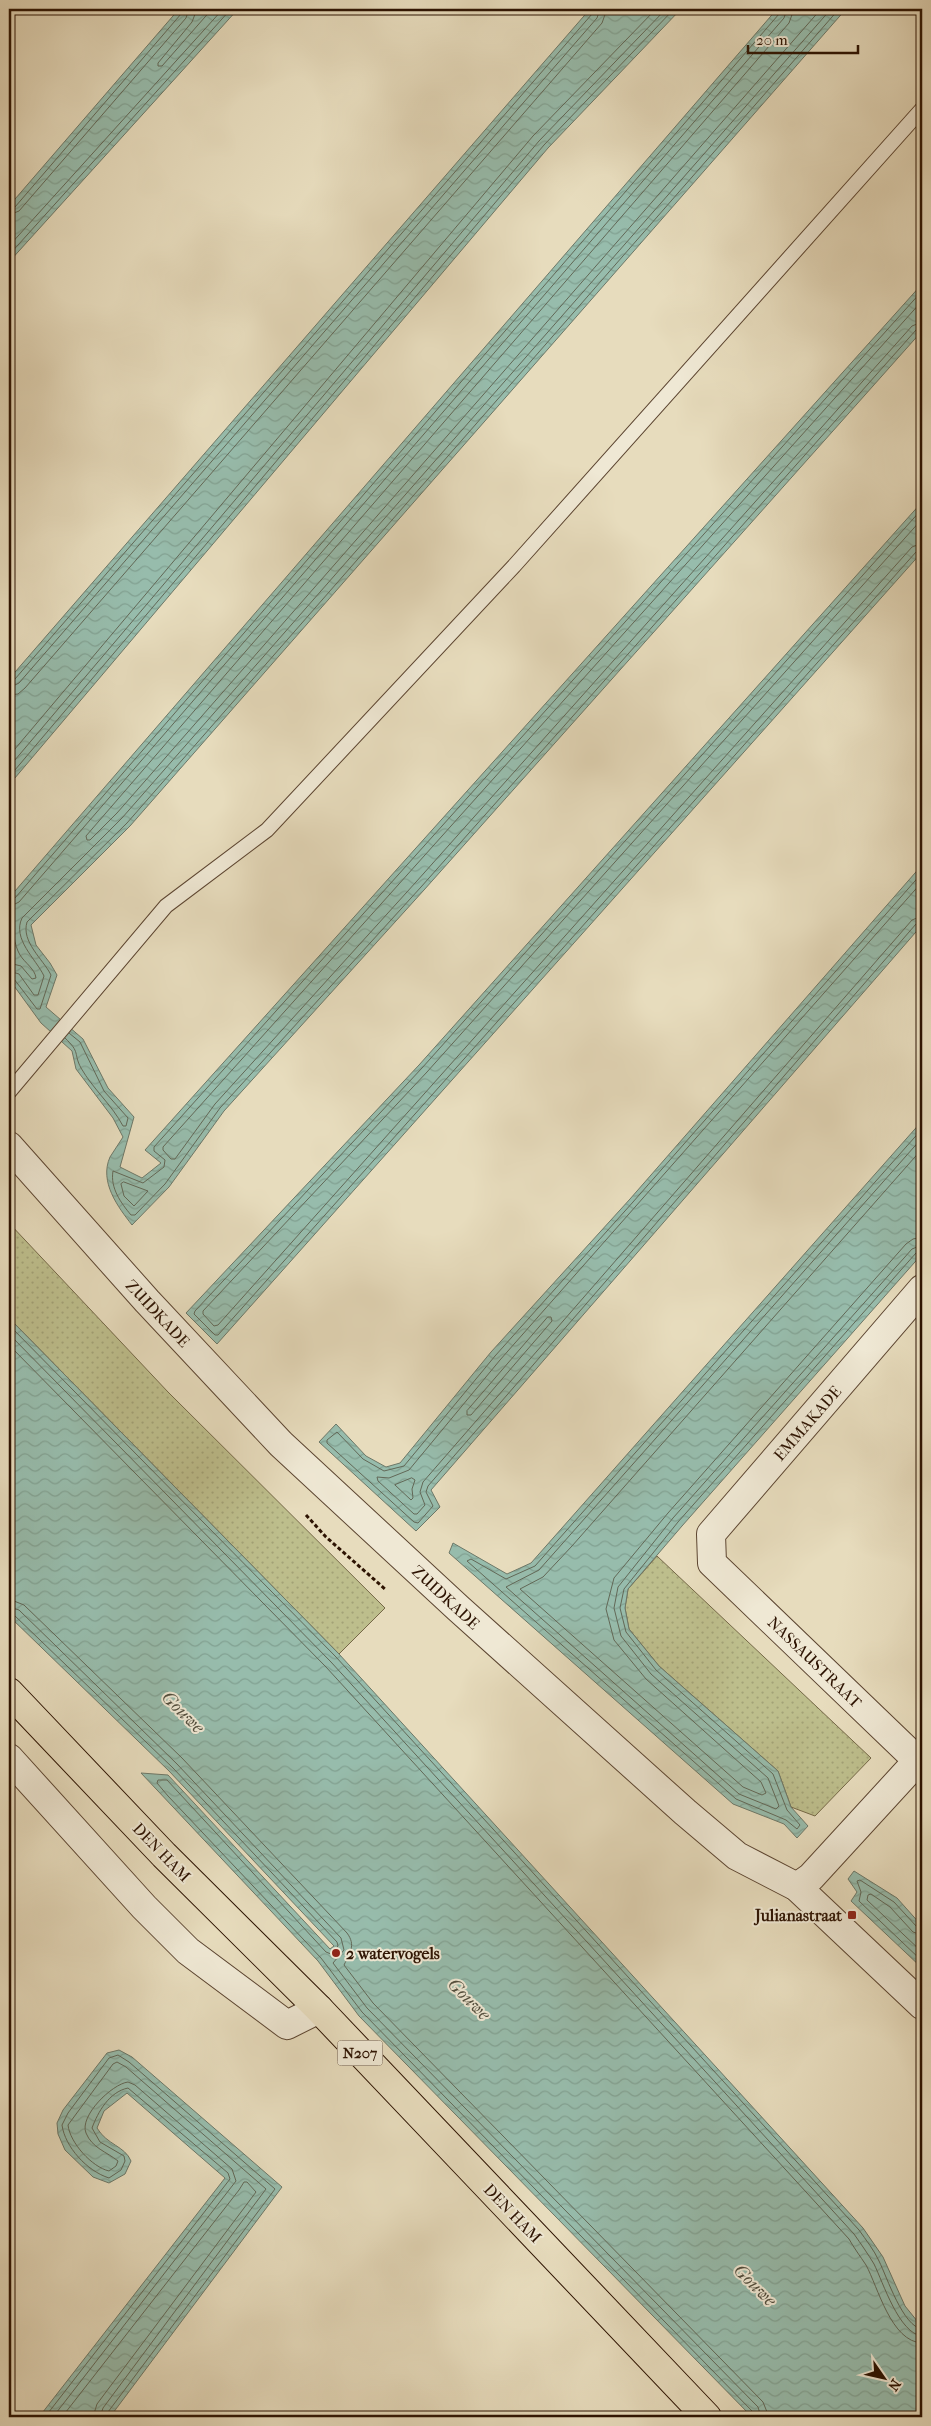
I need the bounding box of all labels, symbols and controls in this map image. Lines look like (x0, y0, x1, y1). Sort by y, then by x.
scale bar (748, 22, 858, 54)
text: 20 m (756, 31, 788, 49)
street label: ZUIDKADE (122, 1276, 194, 1351)
street label: EMMAKADE (770, 1382, 845, 1465)
street label: ZUIDKADE (408, 1561, 484, 1634)
street label: NASSAUSTRAAT (764, 1613, 866, 1712)
water label: Gouwe (157, 1687, 209, 1738)
street label: DEN HAM (129, 1819, 195, 1886)
place label: Julianastraat (753, 1906, 842, 1926)
marker: Julianastraat (846, 1909, 858, 1921)
place label: 2 watervogels (346, 1944, 440, 1964)
marker: 2 watervogels (330, 1947, 342, 1959)
water label: Gouwe (443, 1974, 495, 2025)
road number: N207 (338, 2040, 382, 2066)
street label: DEN HAM (480, 2180, 546, 2247)
water label: Gouwe (729, 2260, 781, 2311)
north arrow (858, 2354, 908, 2404)
text: N (884, 2376, 904, 2394)

